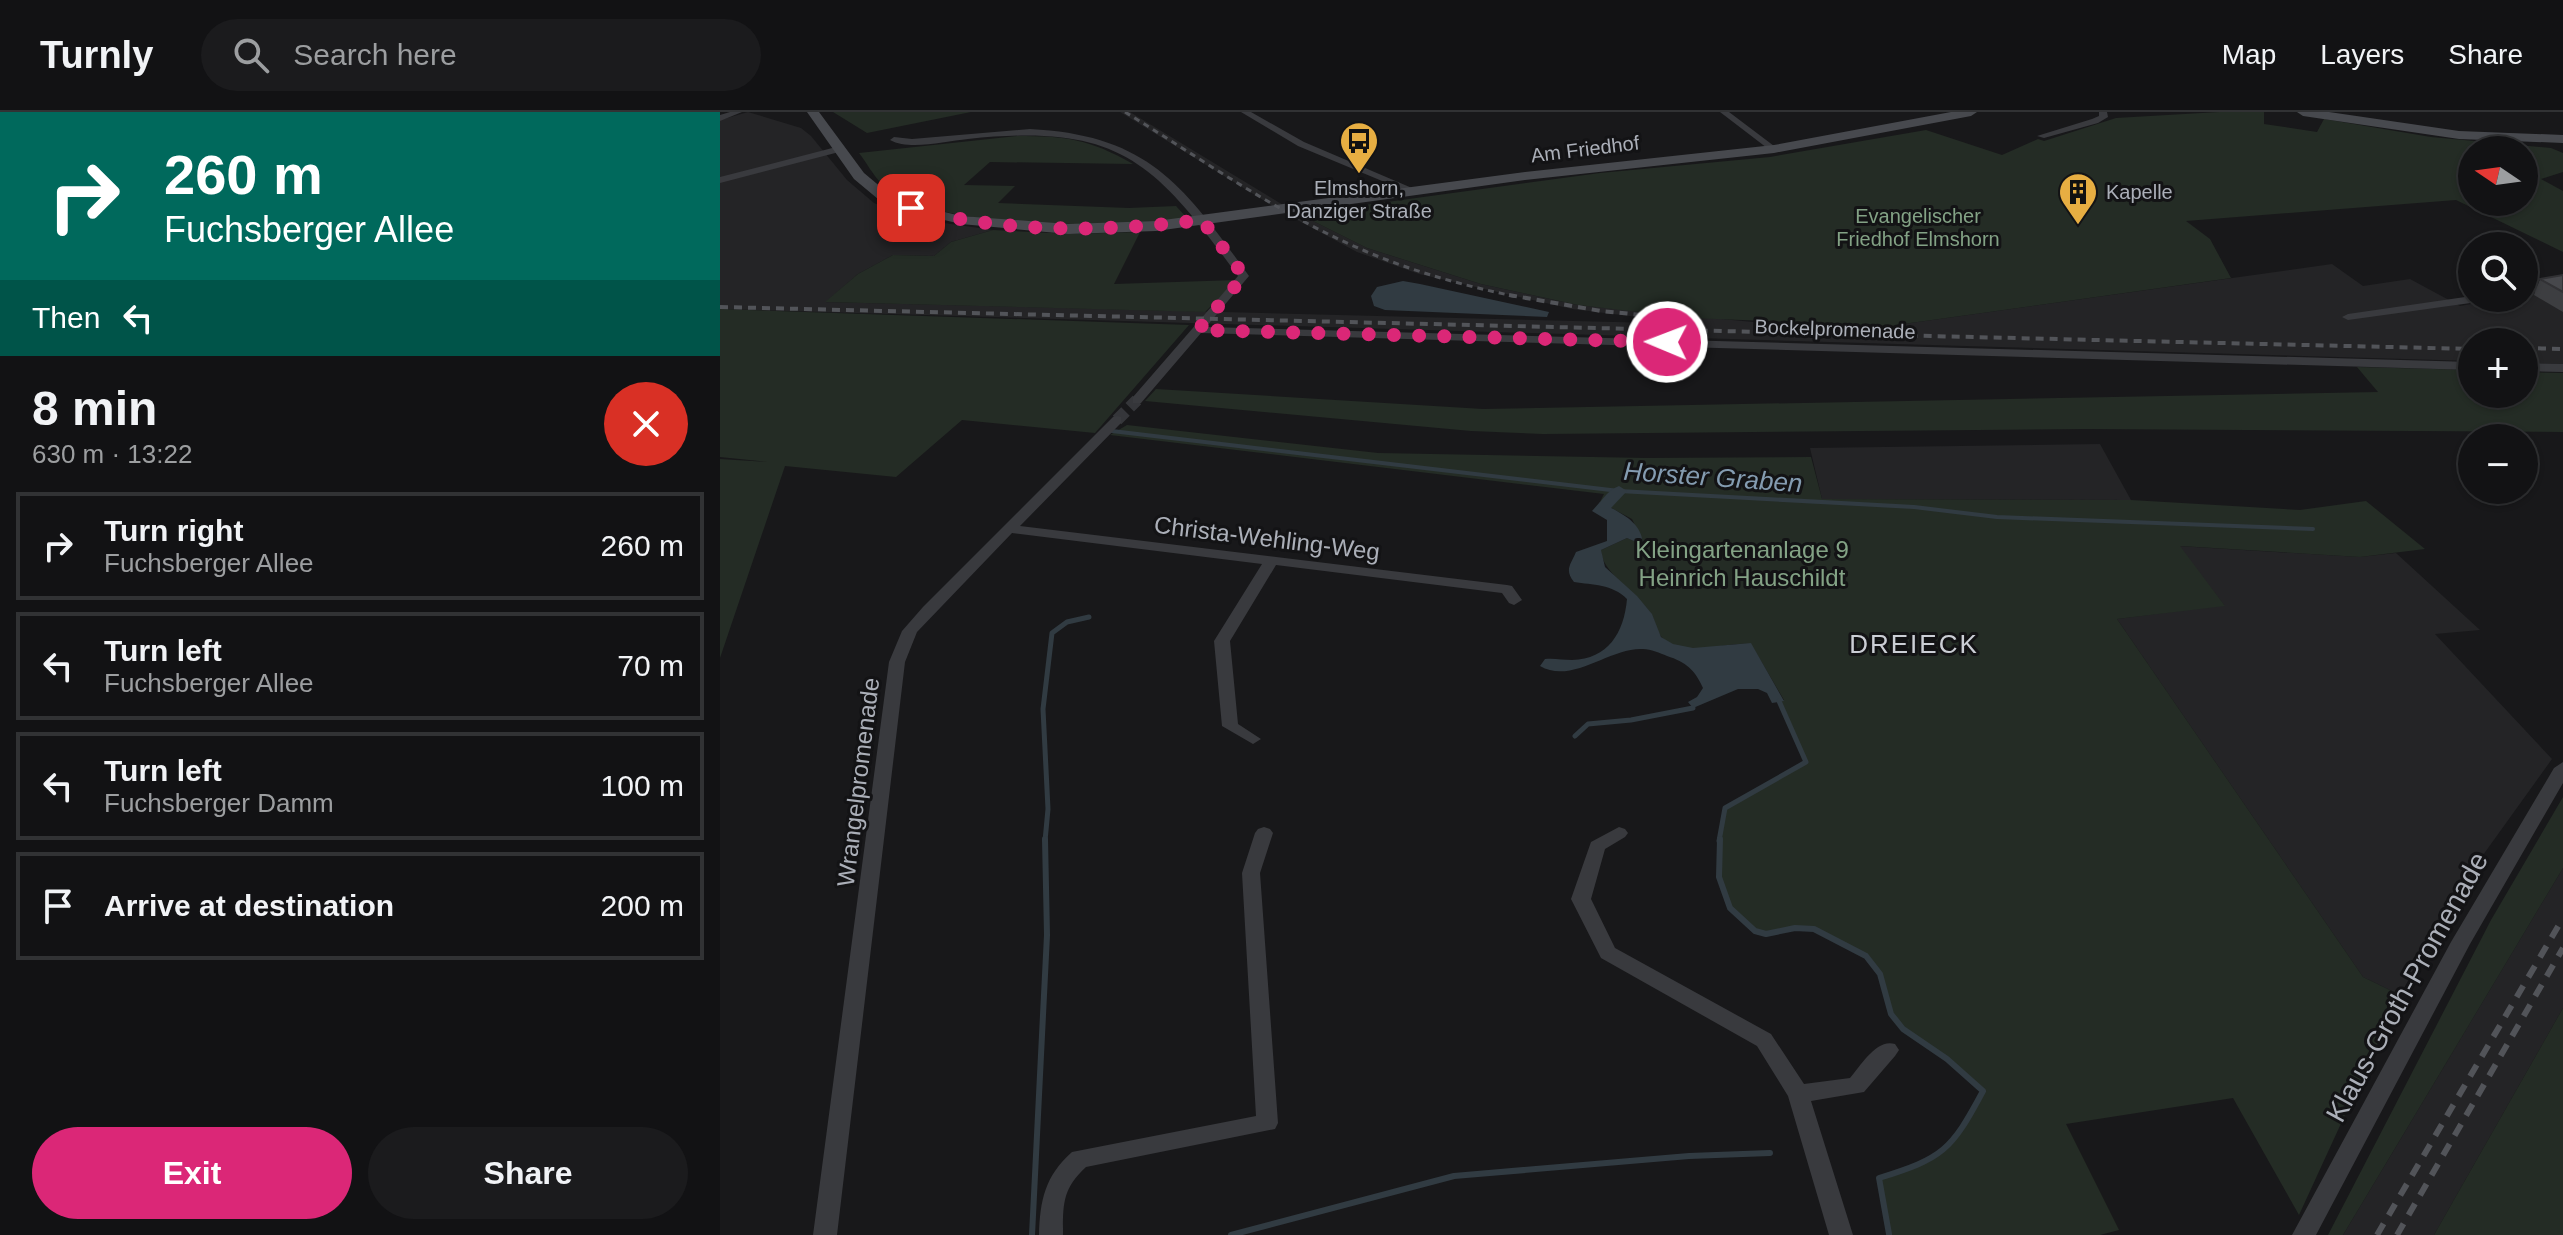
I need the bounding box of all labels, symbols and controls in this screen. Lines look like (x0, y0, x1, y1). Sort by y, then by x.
search box (201, 19, 761, 91)
icon: search (229, 33, 273, 77)
text: Turnly (40, 34, 153, 76)
text: Search here (293, 38, 457, 71)
text: Map (2222, 39, 2276, 70)
text: Layers (2320, 39, 2404, 70)
text: Share (2448, 39, 2523, 70)
bus stop icon: Elmshorn, Danziger Straße (1338, 120, 1380, 175)
street label: Am Friedhof (1530, 131, 1641, 167)
north arrow (2458, 136, 2538, 216)
map controls (2458, 136, 2538, 504)
text: 260 m (164, 143, 323, 206)
icon: right (32, 144, 136, 248)
building icon: Kapelle (2057, 171, 2099, 226)
pin (877, 174, 945, 242)
place label: Elmshorn, Danziger Straße (1286, 177, 1432, 222)
place label: Kapelle (2106, 181, 2173, 203)
icon: arrive (889, 186, 933, 230)
park label: Evangelischer Friedhof Elmshorn (1836, 205, 2000, 250)
text: Fuchsberger Allee (164, 209, 454, 250)
button: search (2458, 232, 2538, 312)
icon: left (116, 296, 160, 340)
position arrow (1625, 300, 1709, 384)
text: Then (32, 301, 100, 334)
street label: Bockelpromenade (1754, 315, 1916, 343)
button: + (2458, 328, 2538, 408)
text: 8 min (32, 382, 157, 435)
button: close (604, 382, 688, 466)
button: − (2458, 424, 2538, 504)
text: 630 m · 13:22 (32, 439, 192, 469)
water label: Horster Graben (1623, 456, 1803, 498)
street label: Christa-Wehling-Weg (1153, 511, 1381, 565)
text: Turn right (104, 514, 243, 547)
icon: right (36, 524, 80, 568)
text: 260 m (601, 529, 684, 562)
park label: Kleingartenanlage 9 Heinrich Hauschildt (1635, 536, 1849, 591)
text: Fuchsberger Allee (104, 548, 314, 578)
district label: DREIECK (1849, 629, 1979, 659)
text: Turn left (104, 634, 222, 667)
icon: left (36, 644, 80, 688)
text: 70 m (617, 649, 684, 682)
text: Fuchsberger Allee (104, 668, 314, 698)
street label: Wrangelpromenade (832, 676, 884, 888)
text: Turn left (104, 754, 222, 787)
icon: left (36, 764, 80, 808)
text: 100 m (601, 769, 684, 802)
text: Fuchsberger Damm (104, 788, 334, 818)
street label: Klaus-Groth-Promenade (2320, 847, 2494, 1127)
icon: arrive (36, 884, 80, 928)
text: Arrive at destination (104, 889, 394, 922)
text: 200 m (601, 889, 684, 922)
button: Exit (32, 1127, 352, 1219)
button: Share (368, 1127, 688, 1219)

